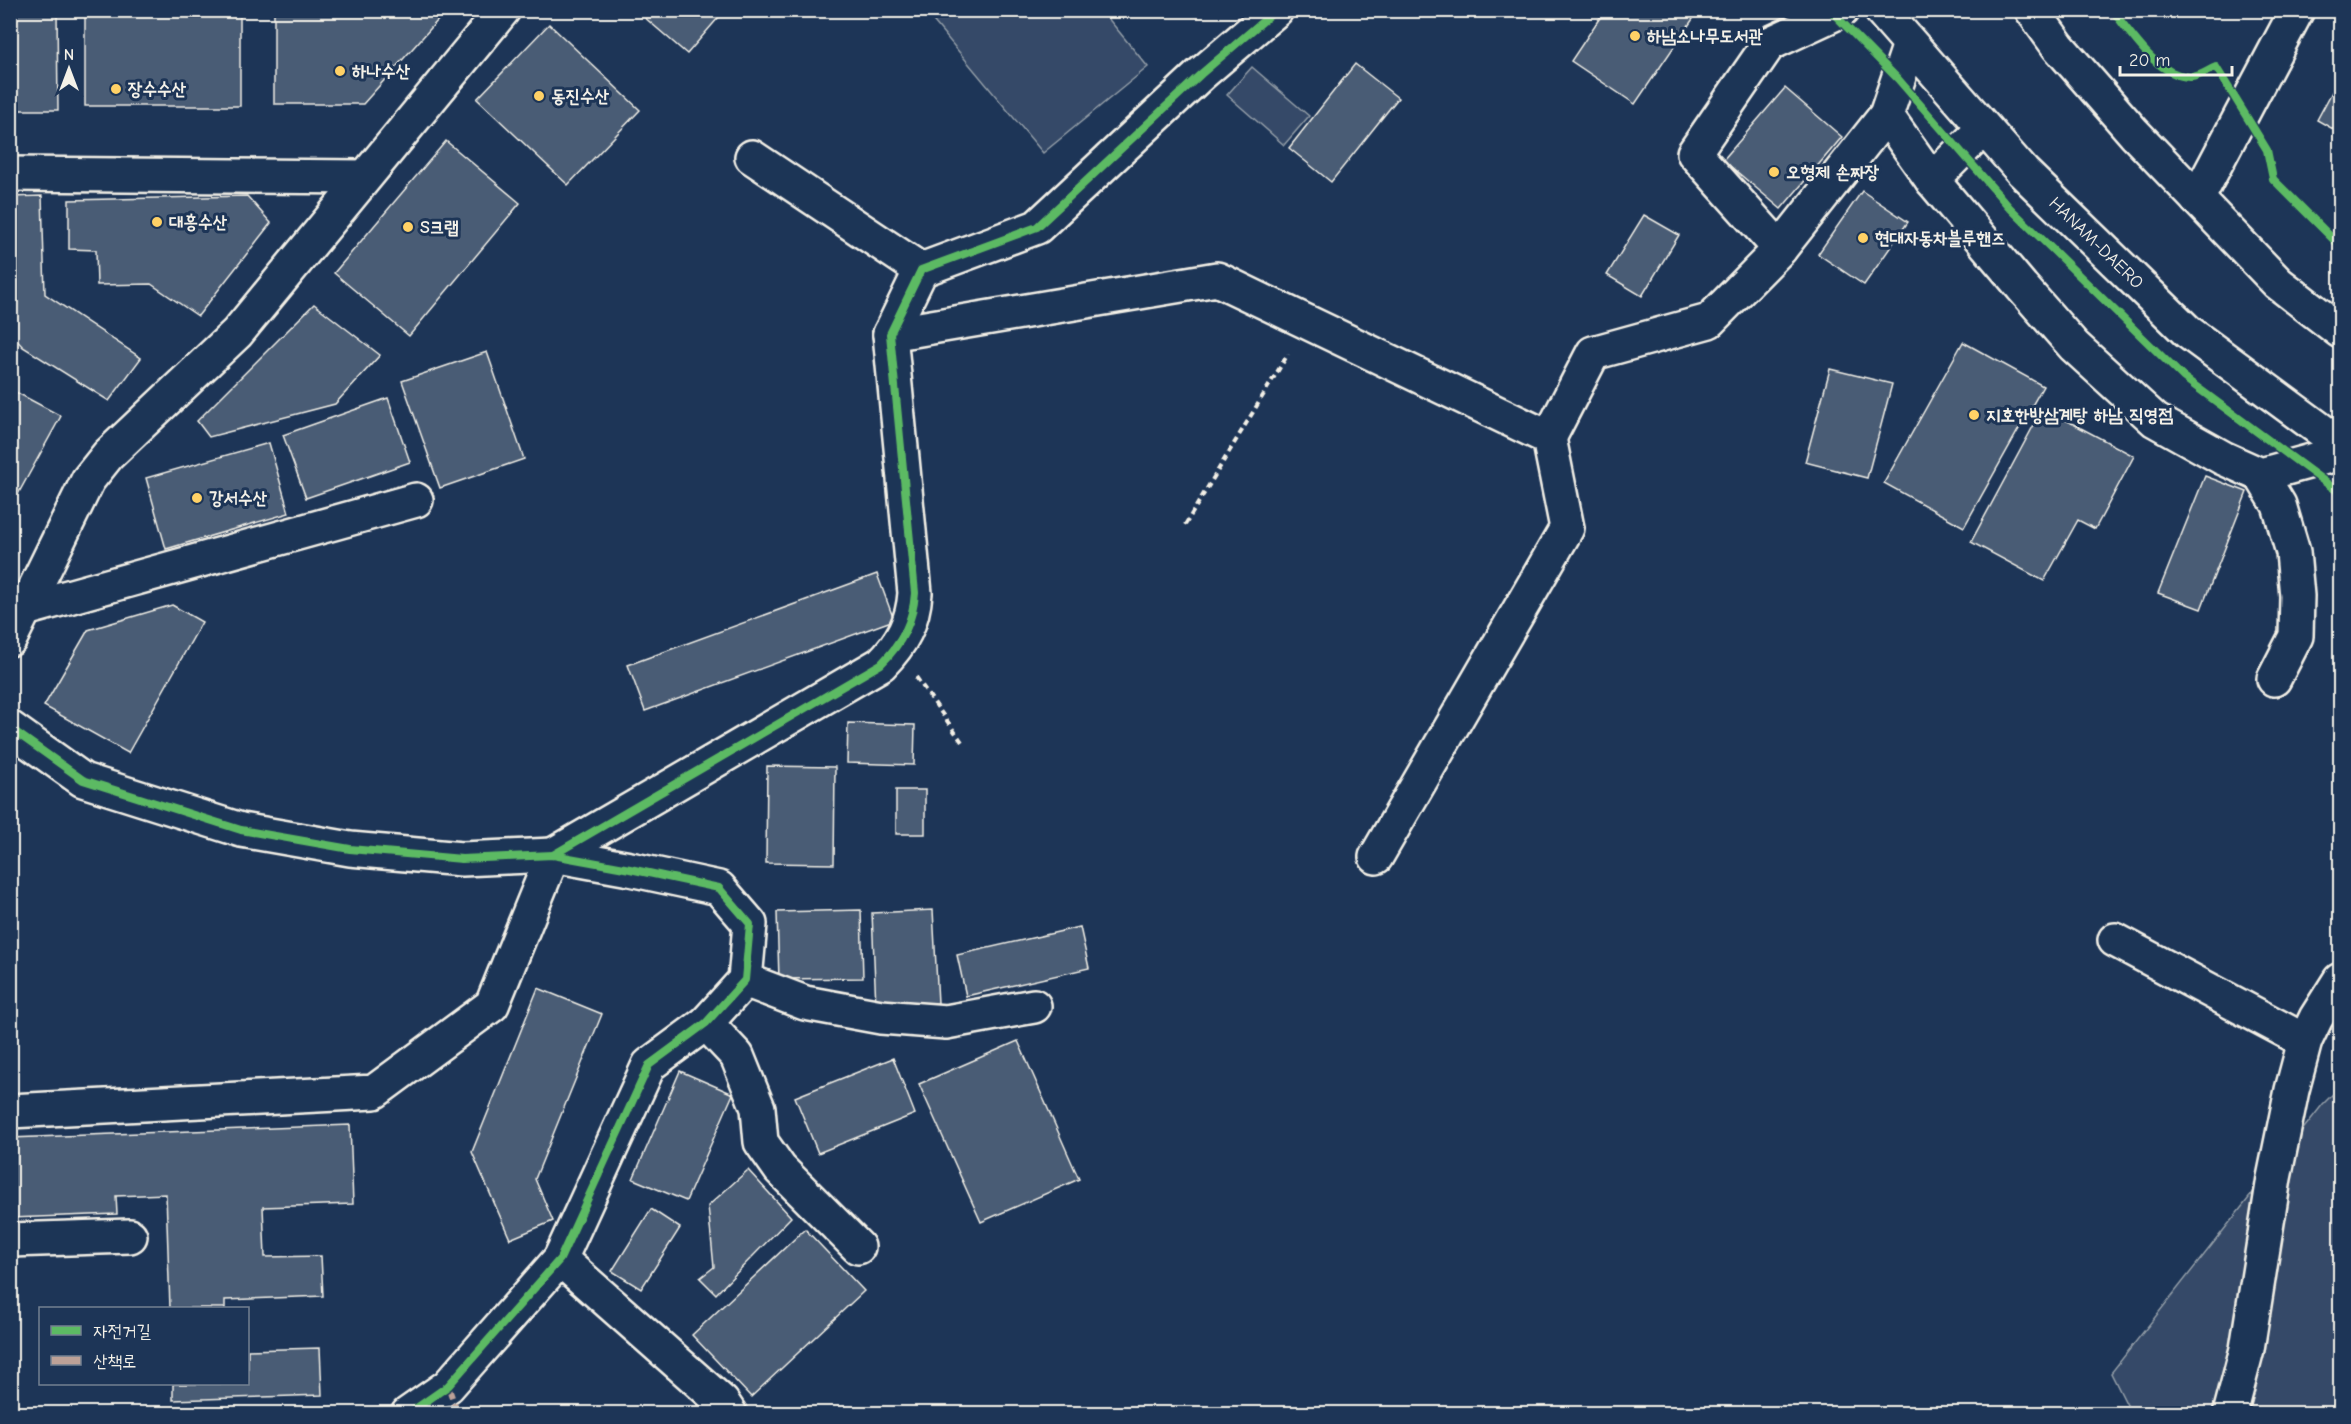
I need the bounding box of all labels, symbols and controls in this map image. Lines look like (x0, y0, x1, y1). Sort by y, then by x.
place label: 하남소나무도서관 (1647, 26, 1763, 47)
marker: 하남소나무도서관 (1628, 29, 1642, 43)
north arrow (39, 39, 99, 99)
scale bar (2120, 39, 2232, 77)
text: N (64, 46, 74, 64)
text: 20 m (2129, 50, 2170, 71)
place label: 하나수산 (352, 61, 410, 82)
marker: 하나수산 (333, 64, 347, 78)
place label: 장수수산 (127, 79, 186, 100)
marker: 장수수산 (109, 82, 123, 96)
place label: 동진수산 (551, 86, 609, 107)
marker: 동진수산 (532, 89, 546, 103)
place label: 오형제 손짜장 (1786, 162, 1880, 183)
marker: 오형제 손짜장 (1767, 165, 1781, 179)
street label: HANAM-DAERO (2044, 193, 2148, 293)
place label: 대흥수산 (169, 212, 227, 233)
marker: 대흥수산 (150, 215, 164, 229)
place label: S크랩 (420, 217, 459, 238)
marker: S크랩 (401, 220, 415, 234)
place label: 현대자동차블루핸즈 (1875, 228, 2005, 249)
marker: 현대자동차블루핸즈 (1856, 231, 1870, 245)
place label: 지호한방삼계탕 하남 직영점 (1986, 405, 2173, 426)
marker: 지호한방삼계탕 하남 직영점 (1967, 408, 1981, 422)
place label: 강서수산 (209, 488, 267, 509)
marker: 강서수산 (190, 491, 204, 505)
legend (39, 1307, 249, 1385)
text: 자전거길 (93, 1321, 151, 1342)
text: 산책로 (93, 1351, 136, 1372)

